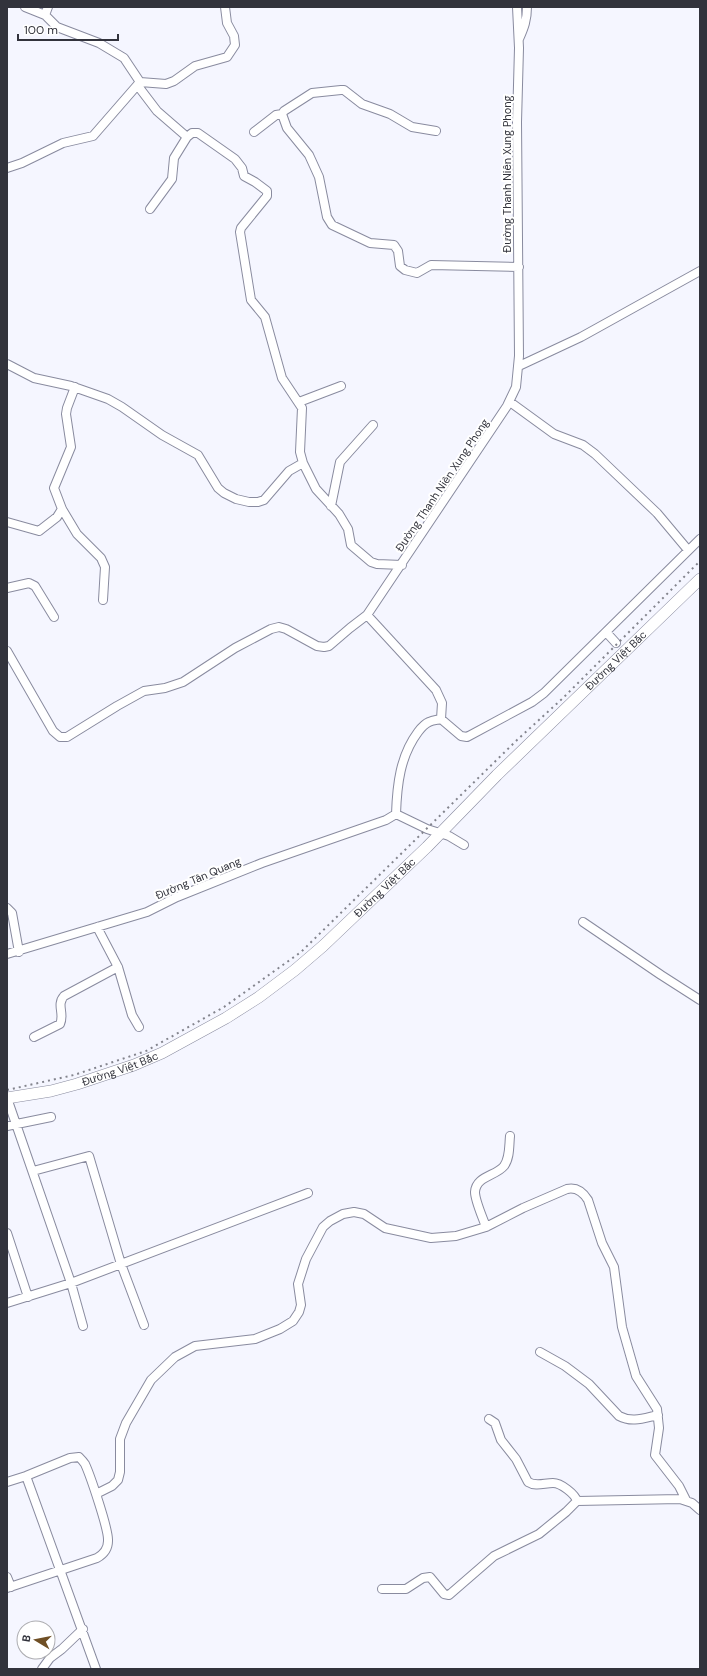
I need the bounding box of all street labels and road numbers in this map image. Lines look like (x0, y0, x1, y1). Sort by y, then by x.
street label: Đường Thanh Niên Xung Phong (500, 95, 514, 253)
street label: Đường Thanh Niên Xung Phong (392, 416, 492, 554)
street label: Đường Việt Bắc (582, 628, 649, 693)
street label: Đường Tân Quang (153, 854, 243, 902)
street label: Đường Việt Bắc (351, 855, 418, 920)
street label: Đường Việt Bắc (80, 1049, 160, 1089)

